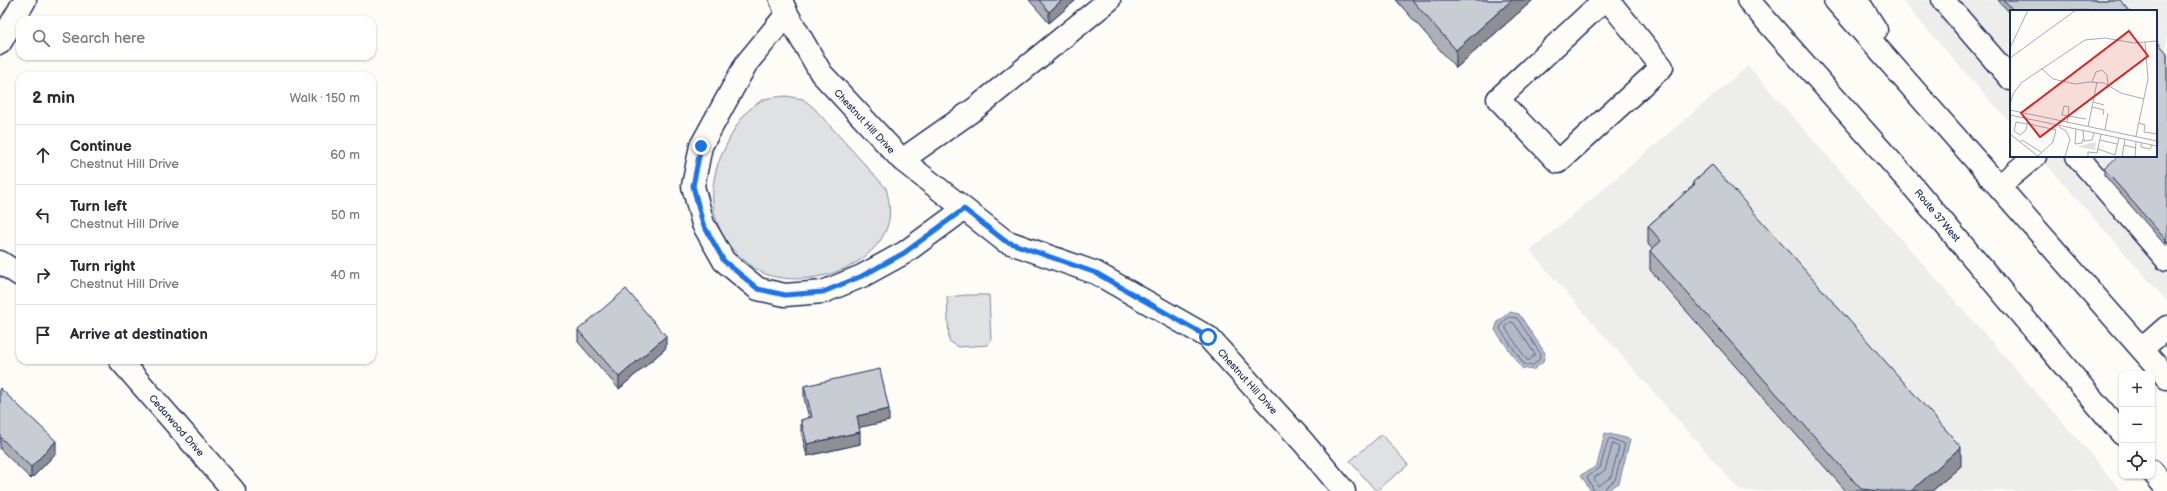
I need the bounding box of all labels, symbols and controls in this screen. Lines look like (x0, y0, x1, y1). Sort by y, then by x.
inset map (2010, 10, 2157, 157)
search box (16, 16, 376, 60)
icon: search (30, 27, 52, 49)
text: Search here (62, 29, 145, 48)
street label: Chestnut Hill Drive (831, 87, 897, 156)
text: 2 min (32, 88, 75, 108)
text: Walk · 150 m (289, 90, 360, 106)
text: Continue (70, 137, 132, 156)
route end (692, 137, 710, 155)
icon: ahead (32, 144, 54, 166)
text: 60 m (330, 147, 360, 163)
text: Chestnut Hill Drive (70, 156, 179, 172)
street label: Route 37 West (1912, 187, 1963, 244)
text: Turn left (70, 197, 127, 216)
icon: left (32, 204, 54, 226)
text: 50 m (331, 207, 360, 223)
text: Chestnut Hill Drive (70, 216, 179, 232)
text: Turn right (70, 257, 135, 276)
icon: right (32, 264, 54, 286)
text: 40 m (330, 267, 360, 283)
text: Chestnut Hill Drive (70, 276, 179, 292)
icon: arrive (32, 324, 54, 346)
text: Arrive at destination (70, 325, 208, 344)
route start (1199, 328, 1217, 346)
street label: Chestnut Hill Drive (1215, 347, 1280, 417)
map controls (2119, 371, 2155, 479)
button: + (2119, 371, 2155, 407)
street label: Cedarwood Drive (146, 392, 206, 459)
button: − (2119, 407, 2155, 443)
button: locate (2119, 443, 2155, 479)

